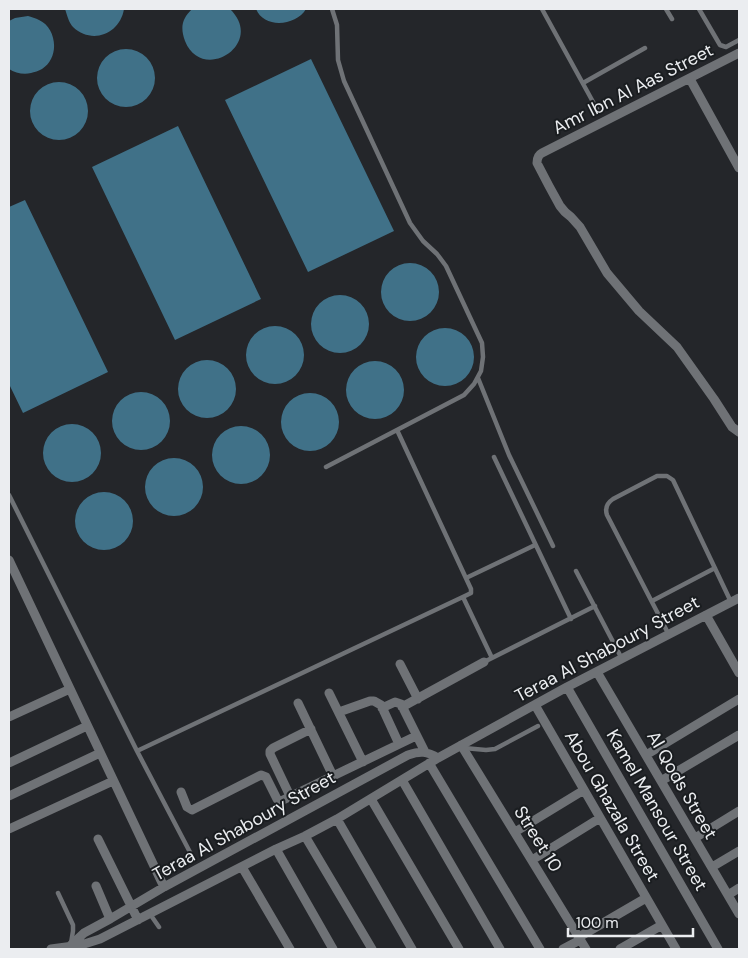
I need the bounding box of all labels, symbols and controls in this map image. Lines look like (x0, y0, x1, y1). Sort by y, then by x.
street label: Amr Ibn Al Aas Street (549, 38, 717, 140)
street label: Teraa Al Shaboury Street (511, 590, 703, 708)
street label: Kamel Mansour Street (601, 725, 713, 895)
street label: Abou Ghazala Street (559, 726, 665, 886)
street label: Al Qods Street (641, 726, 723, 844)
street label: Teraa Al Shaboury Street (148, 766, 340, 886)
street label: Street 10 (508, 801, 568, 877)
scale bar (568, 906, 693, 938)
text: 100 m (576, 913, 619, 933)

